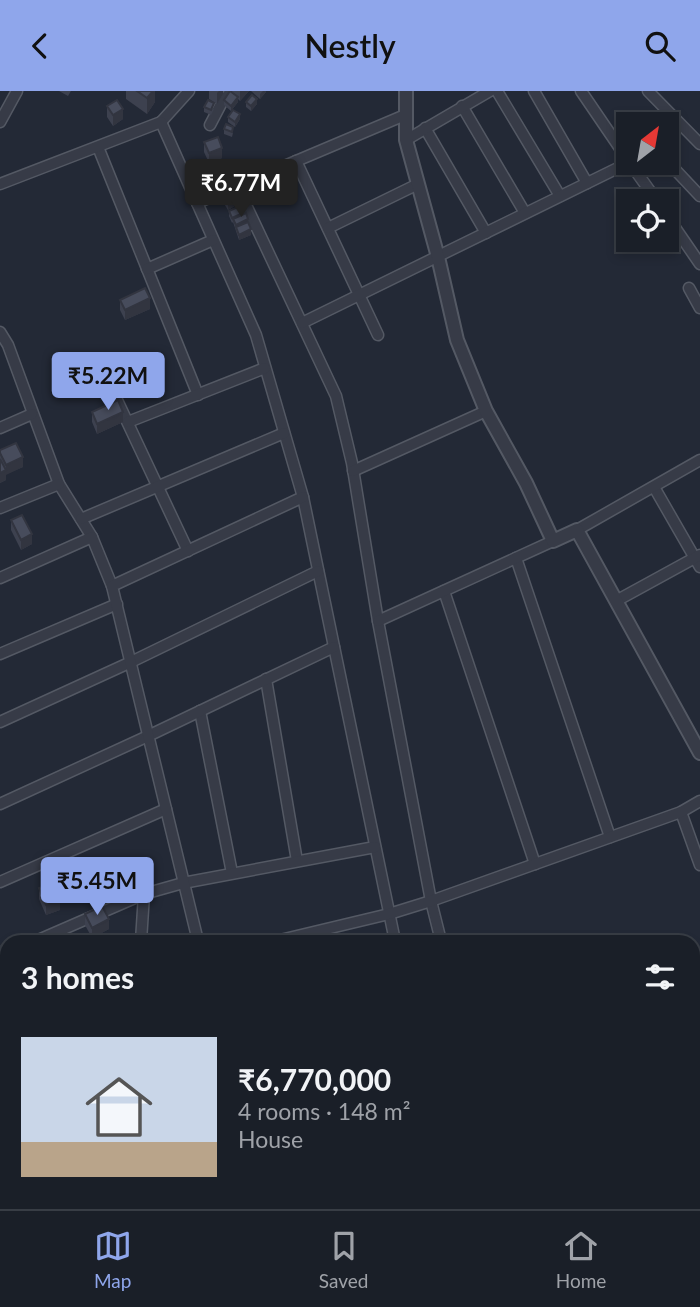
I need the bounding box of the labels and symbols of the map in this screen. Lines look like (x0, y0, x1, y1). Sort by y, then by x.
north arrow (616, 112, 679, 175)
pin: ₹6.77M (184, 159, 298, 219)
pin: ₹5.22M (51, 353, 165, 412)
pin: ₹5.45M (40, 857, 154, 917)

